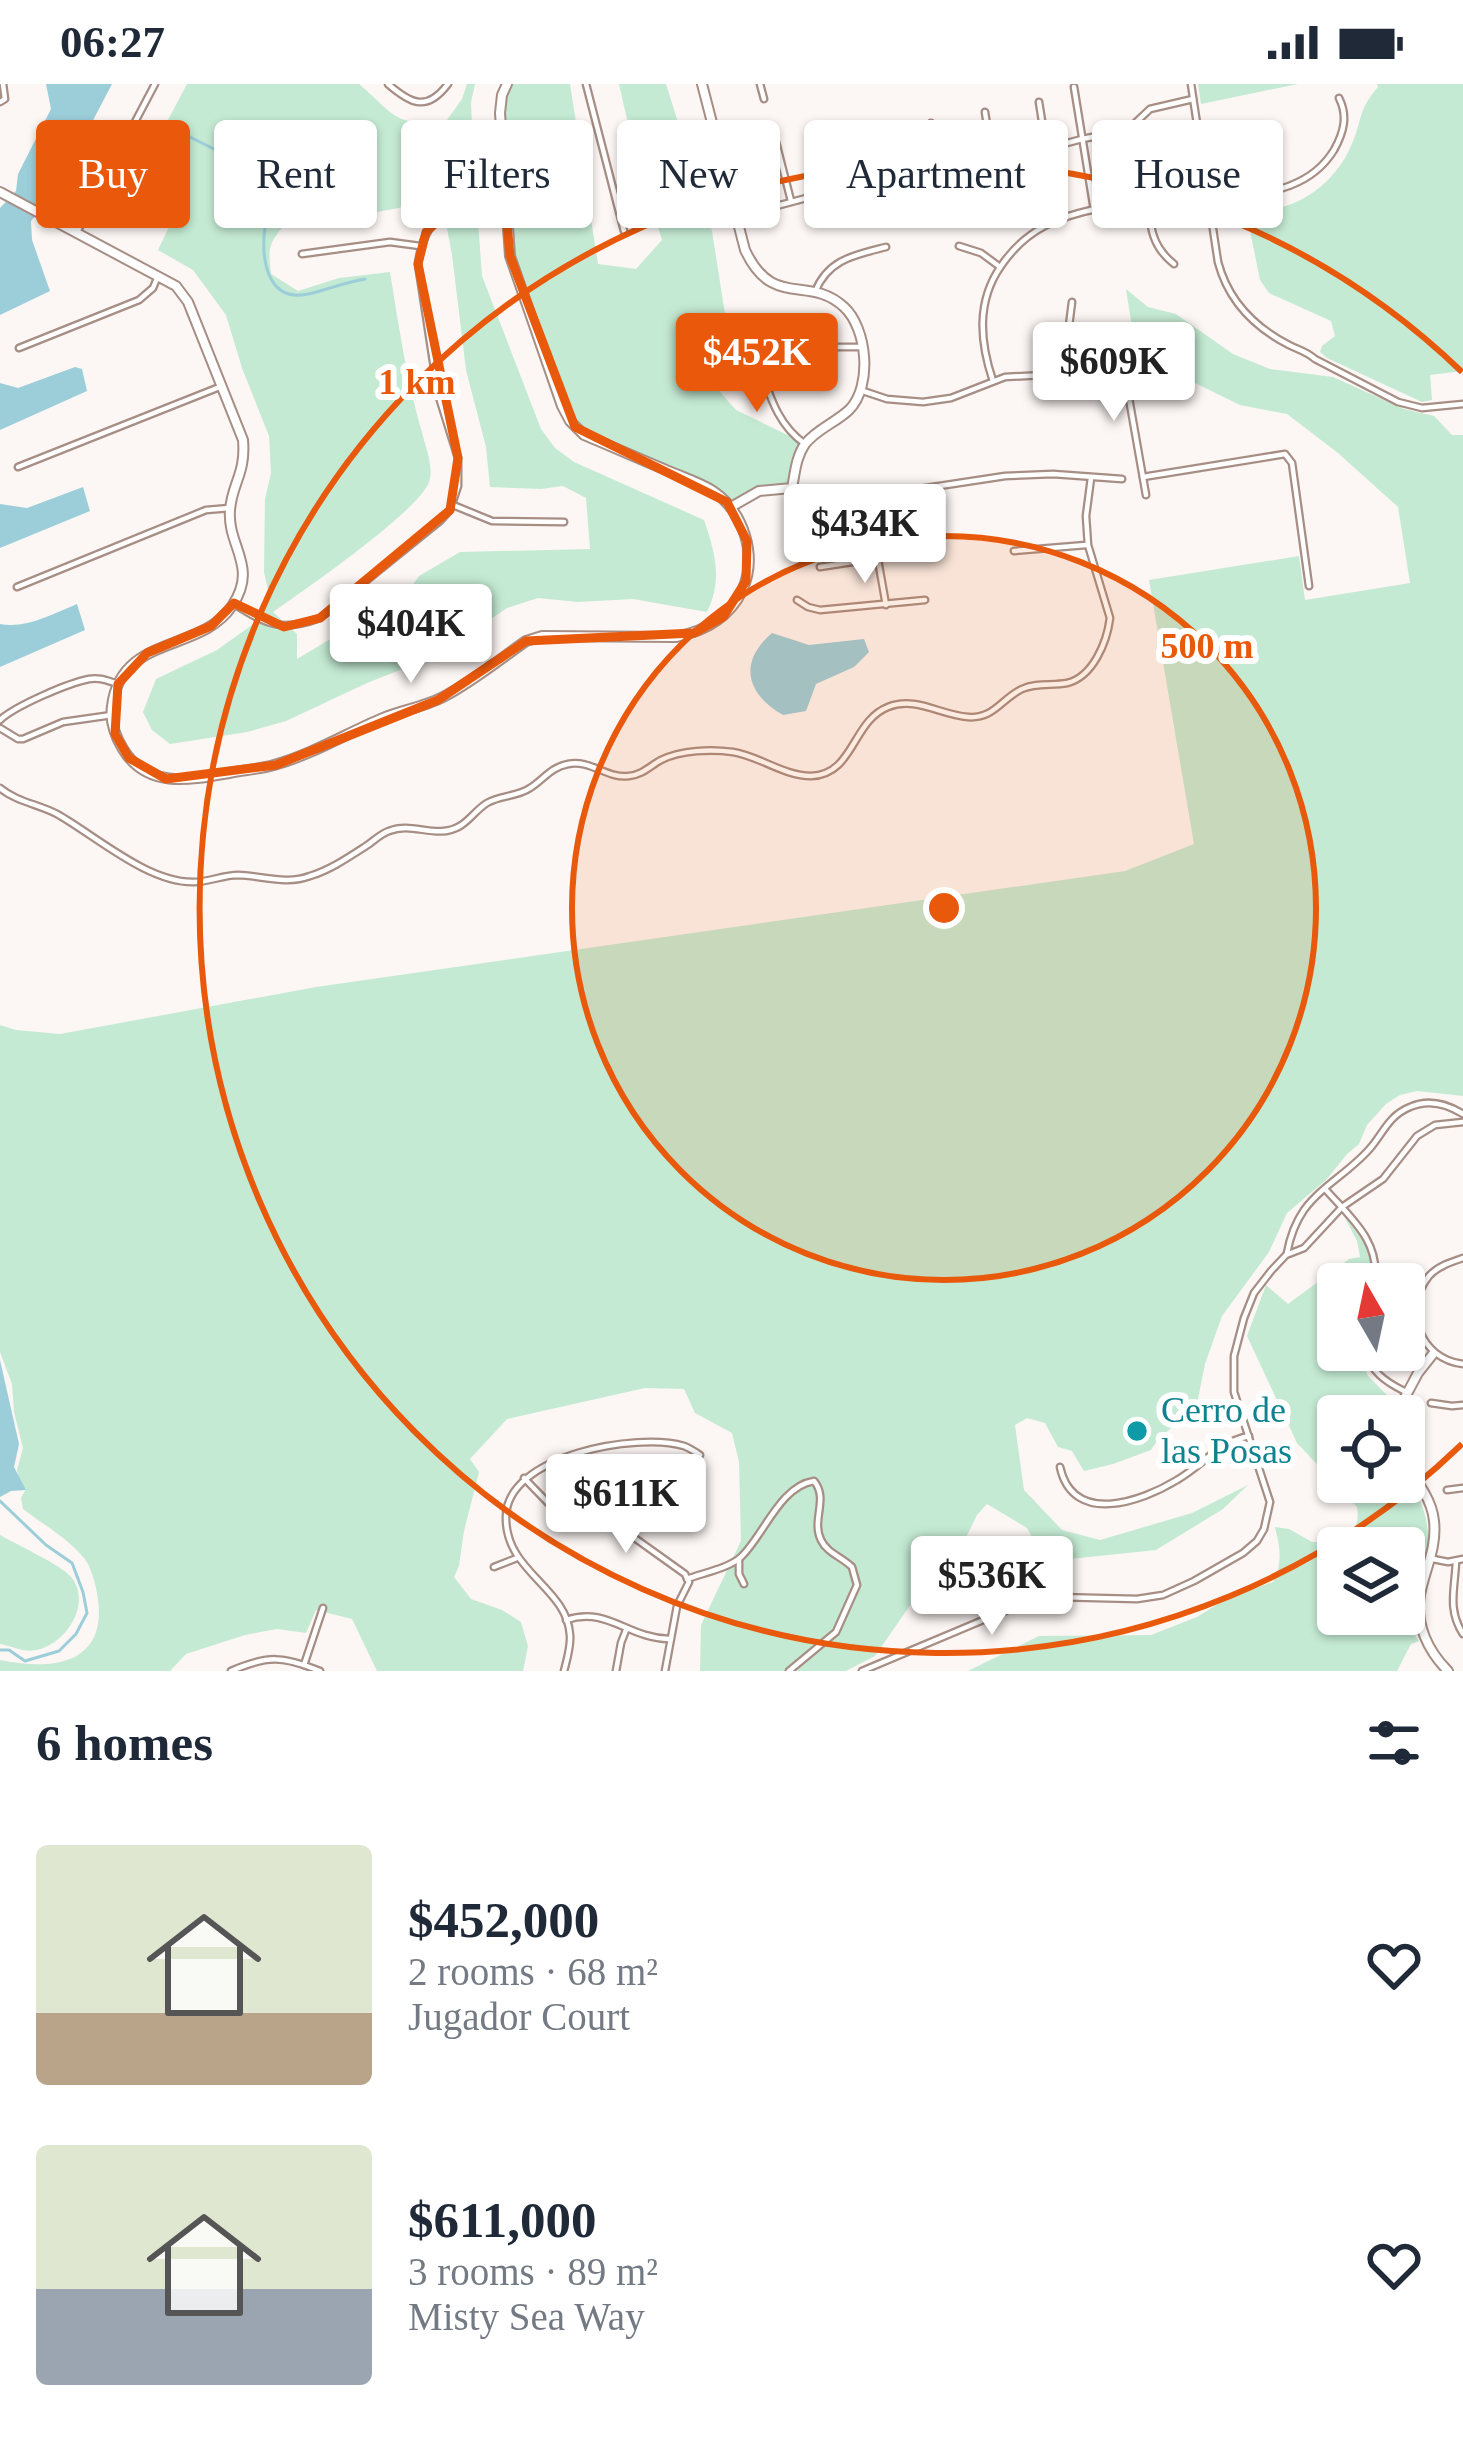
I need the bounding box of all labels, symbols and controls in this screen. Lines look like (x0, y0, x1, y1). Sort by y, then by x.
text: 06:27 (60, 17, 165, 67)
chip: Buy (36, 120, 190, 228)
chip: Rent (214, 120, 377, 228)
chip: Filters (401, 120, 593, 228)
chip: New (617, 120, 780, 228)
chip: Apartment (804, 120, 1068, 228)
chip: House (1092, 120, 1283, 228)
pin: $452K (673, 313, 841, 415)
pin: $609K (1030, 322, 1198, 424)
text: $452K (703, 330, 811, 373)
text: $609K (1060, 339, 1168, 382)
text: 1 km (378, 362, 456, 402)
pin: $434K (781, 484, 949, 586)
text: $434K (811, 501, 919, 544)
pin: $404K (327, 584, 495, 686)
text: $404K (357, 601, 465, 644)
text: 500 m (1161, 626, 1254, 666)
centre of rings (923, 887, 965, 929)
north arrow (1317, 1263, 1425, 1371)
map controls (1317, 1263, 1425, 1635)
place label: Cerro de las Posas (1161, 1390, 1292, 1471)
button: locate (1317, 1395, 1425, 1503)
marker: Cerro de las Posas (1124, 1418, 1150, 1444)
pin: $611K (542, 1454, 710, 1556)
text: $611K (573, 1471, 679, 1514)
button: layers (1317, 1527, 1425, 1635)
pin: $536K (908, 1536, 1076, 1638)
text: $536K (938, 1553, 1046, 1596)
icon: filters (1361, 1710, 1427, 1776)
text: 6 homes (36, 1715, 213, 1771)
text: $452,000 (408, 1892, 599, 1948)
icon: home (132, 1893, 276, 2037)
icon: heart (1361, 1932, 1427, 1998)
text: 2 rooms · 68 m² (408, 1950, 658, 1993)
text: Jugador Court (408, 1995, 630, 2038)
text: $611,000 (408, 2192, 596, 2248)
icon: home (132, 2193, 276, 2337)
icon: heart (1361, 2232, 1427, 2298)
text: 3 rooms · 89 m² (408, 2250, 658, 2293)
text: Misty Sea Way (408, 2295, 645, 2338)

